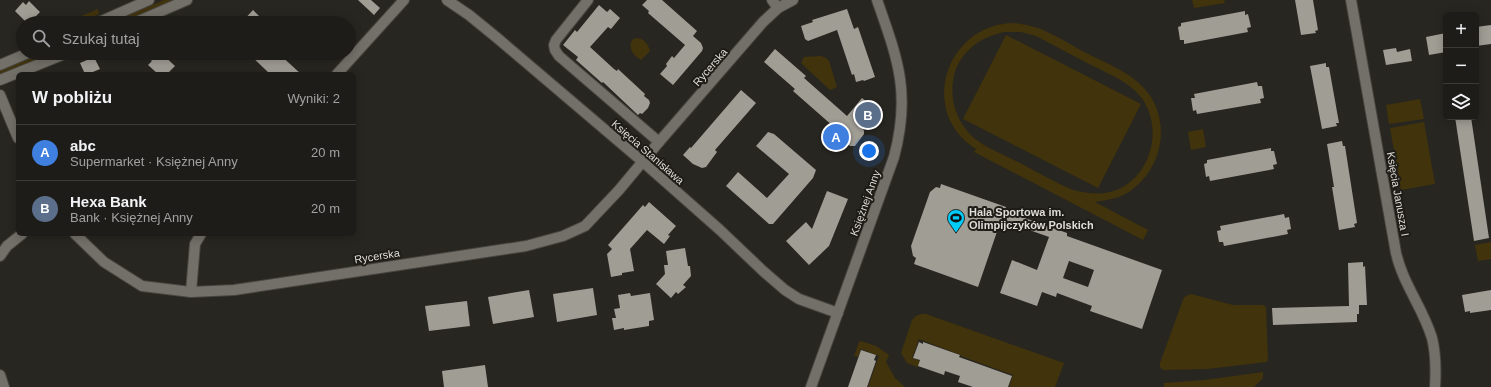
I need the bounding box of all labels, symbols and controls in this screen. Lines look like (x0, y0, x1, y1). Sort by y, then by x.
map controls (1443, 12, 1479, 120)
button: + (1443, 12, 1479, 48)
search box (16, 16, 356, 60)
icon: search (30, 27, 52, 49)
text: Szukaj tutaj (62, 30, 140, 47)
street label: Rycerska (690, 45, 730, 88)
button: − (1443, 48, 1479, 84)
button: layers (1443, 84, 1479, 120)
text: W pobliżu (32, 88, 112, 107)
text: Wyniki: 2 (287, 91, 340, 106)
pin: B (855, 100, 881, 130)
street label: Księcia Stanisława (609, 117, 687, 187)
pin: A (823, 122, 849, 152)
text: abc (70, 137, 96, 154)
your location (859, 141, 879, 161)
text: A (40, 145, 50, 160)
text: 20 m (311, 145, 340, 160)
street label: Księcia Janusza I (1385, 151, 1411, 237)
text: Supermarket · Księżnej Anny (70, 154, 238, 169)
street label: Księżnej Anny (848, 168, 883, 238)
text: Hexa Bank (70, 193, 147, 210)
text: B (40, 201, 50, 216)
text: 20 m (311, 201, 340, 216)
place label: Hala Sportowa im. Olimpijczyków Polskich (969, 206, 1094, 231)
sports icon: Hala Sportowa im. Olimpijczyków Polskich (946, 208, 966, 233)
text: Bank · Księżnej Anny (70, 210, 193, 225)
street label: Rycerska (353, 246, 401, 266)

